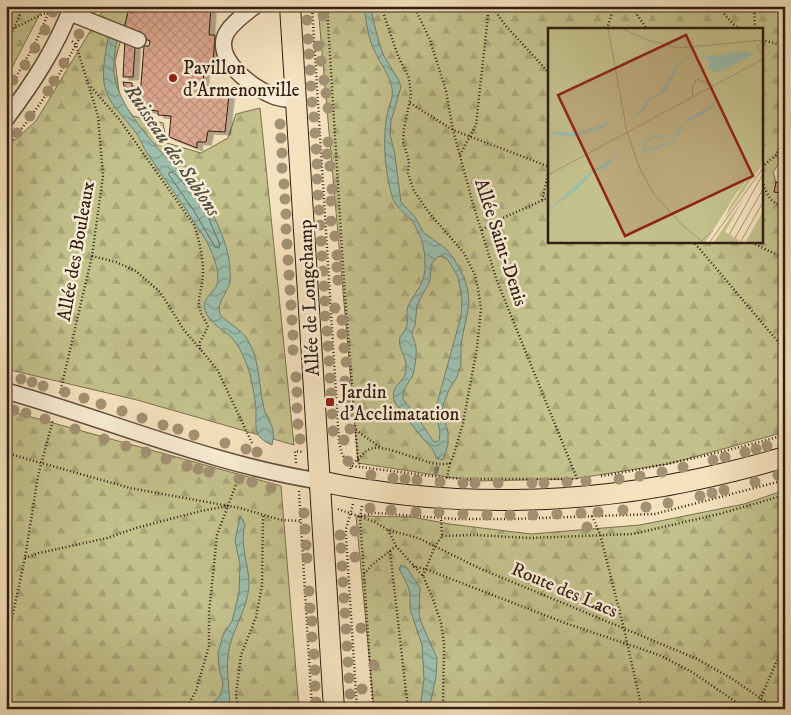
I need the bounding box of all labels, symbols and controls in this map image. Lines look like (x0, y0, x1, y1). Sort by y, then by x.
inset map (548, 28, 764, 242)
place label: Pavillon d'Armenonville (183, 57, 300, 102)
marker: Pavillon d'Armenonville (167, 72, 179, 84)
water label: Ruisseau des Sablons (118, 79, 226, 223)
street label: Allée Saint-Denis (469, 176, 532, 309)
street label: Allée des Bouleaux (53, 179, 100, 323)
street label: Allée de Longchamp (294, 219, 325, 377)
place label: Jardin d'Acclimatation (338, 381, 460, 426)
marker: Jardin d'Acclimatation (324, 396, 336, 408)
street label: Route des Lacs (508, 558, 621, 623)

